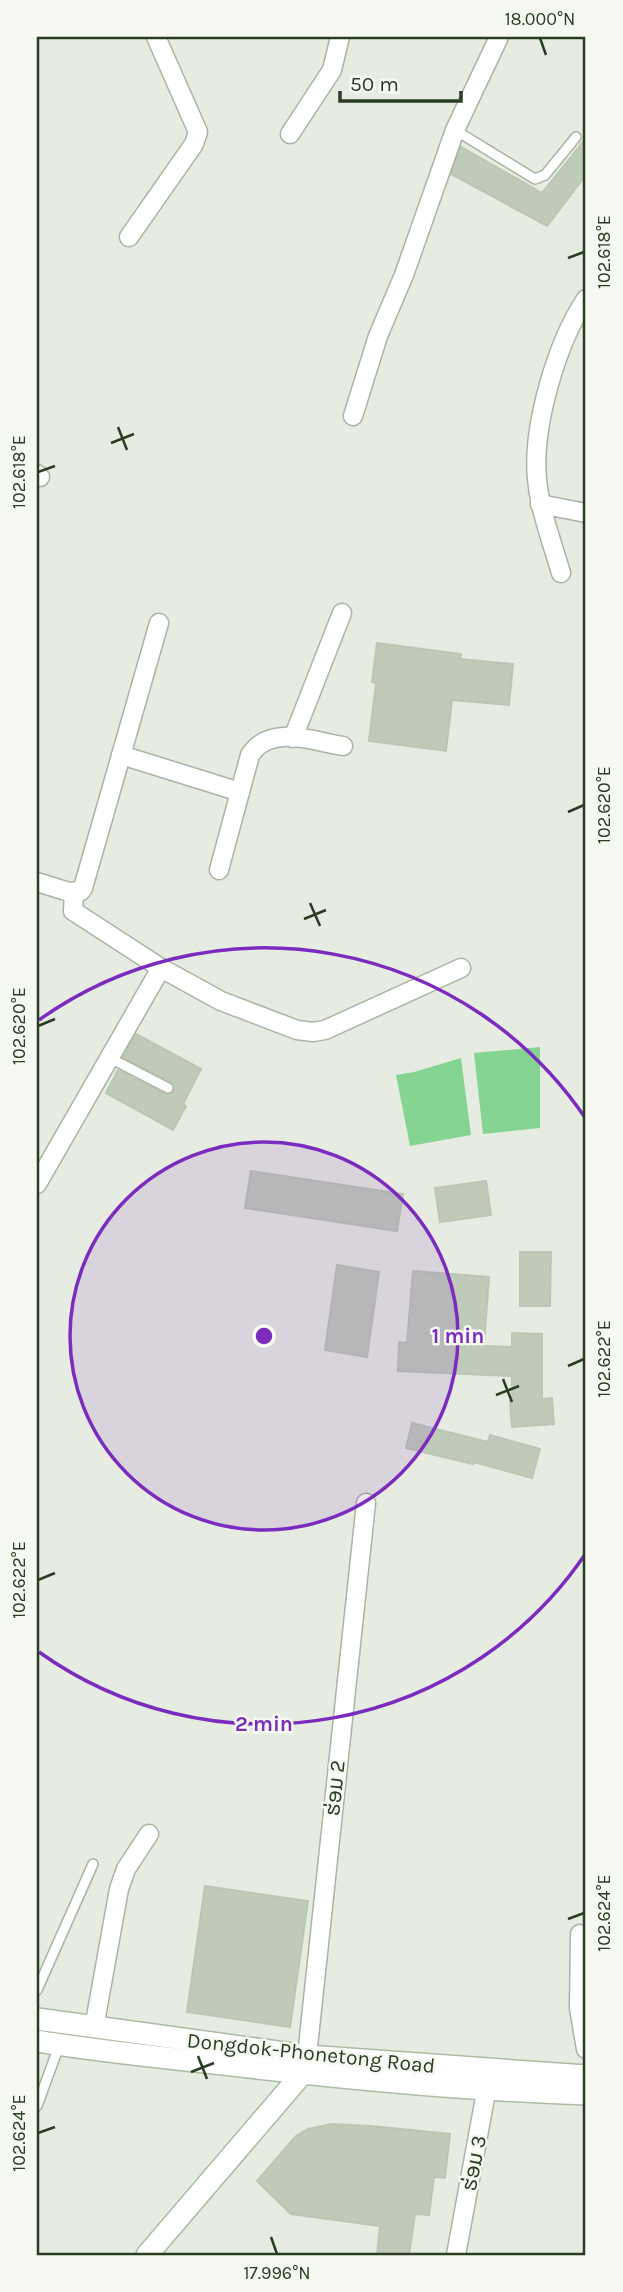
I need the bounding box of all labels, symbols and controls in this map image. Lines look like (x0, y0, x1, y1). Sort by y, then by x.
text: 18.000°N (505, 8, 575, 30)
scale bar (340, 60, 460, 104)
text: 50 m (350, 72, 399, 96)
text: 102.618°E (593, 215, 615, 289)
text: 102.618°E (8, 435, 30, 509)
text: 102.620°E (593, 766, 615, 844)
text: 102.620°E (8, 987, 30, 1065)
text: 102.622°E (593, 1320, 615, 1398)
centre of rings (252, 1324, 276, 1348)
text: 1 min (432, 1324, 484, 1348)
text: 102.622°E (8, 1541, 30, 1619)
text: 2 min (235, 1712, 293, 1736)
street label: ຮ່ອມ 2 (320, 1759, 350, 1817)
text: 102.624°E (593, 1874, 615, 1952)
street label: Dongdok-Phonetong Road (186, 2028, 436, 2078)
text: 102.624°E (8, 2094, 30, 2172)
street label: ຮ່ອມ 3 (457, 2133, 491, 2193)
text: 17.996°N (243, 2262, 311, 2284)

